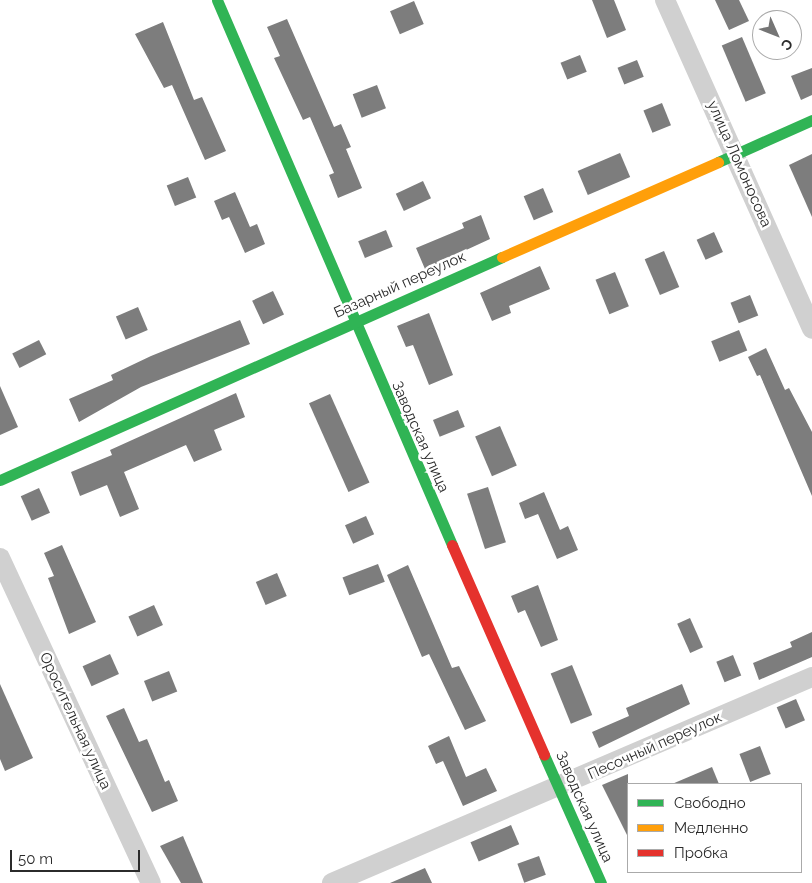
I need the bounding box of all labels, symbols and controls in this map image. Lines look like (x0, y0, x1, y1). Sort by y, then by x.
north arrow (752, 10, 802, 60)
text: С (778, 36, 796, 54)
street label: улица Ломоносова (703, 98, 775, 230)
street label: Базарный переулок (331, 248, 469, 322)
street label: Заводская улица (387, 378, 453, 496)
street label: Оросительная улица (35, 650, 115, 792)
street label: Песочный переулок (585, 708, 725, 784)
street label: Заводская улица (551, 748, 617, 866)
legend (627, 783, 802, 873)
text: Свободно (674, 794, 746, 812)
text: Медленно (674, 819, 748, 837)
scale bar (12, 840, 142, 872)
text: Пробка (674, 844, 728, 862)
text: 50 m (18, 850, 53, 868)

